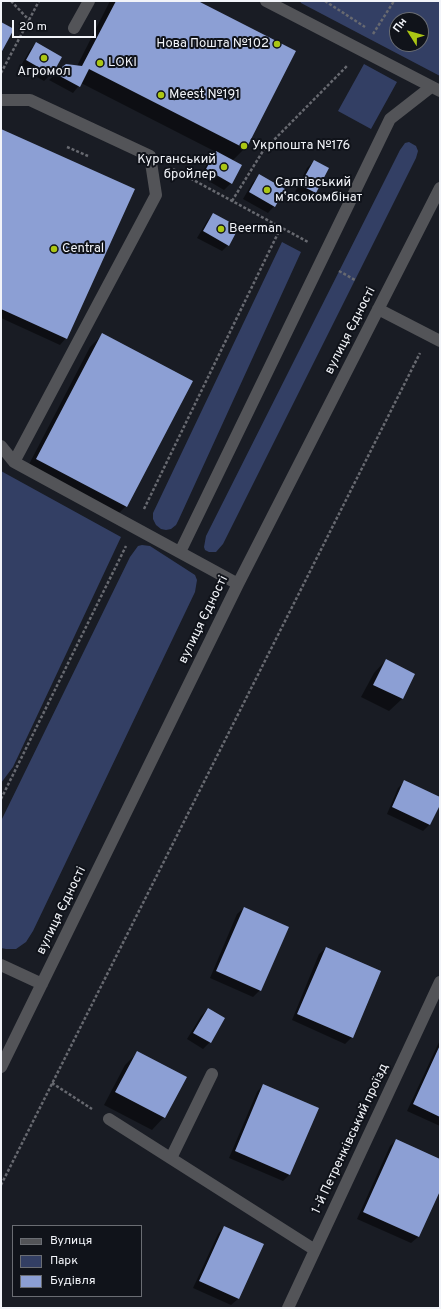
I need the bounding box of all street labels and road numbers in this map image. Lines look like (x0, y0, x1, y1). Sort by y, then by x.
street label: вулиця Єдності (322, 285, 380, 377)
street label: вулиця Єдності (176, 573, 232, 667)
street label: вулиця Єдності (34, 864, 90, 958)
street label: 1-й Петренківський проїзд (309, 1061, 393, 1217)

